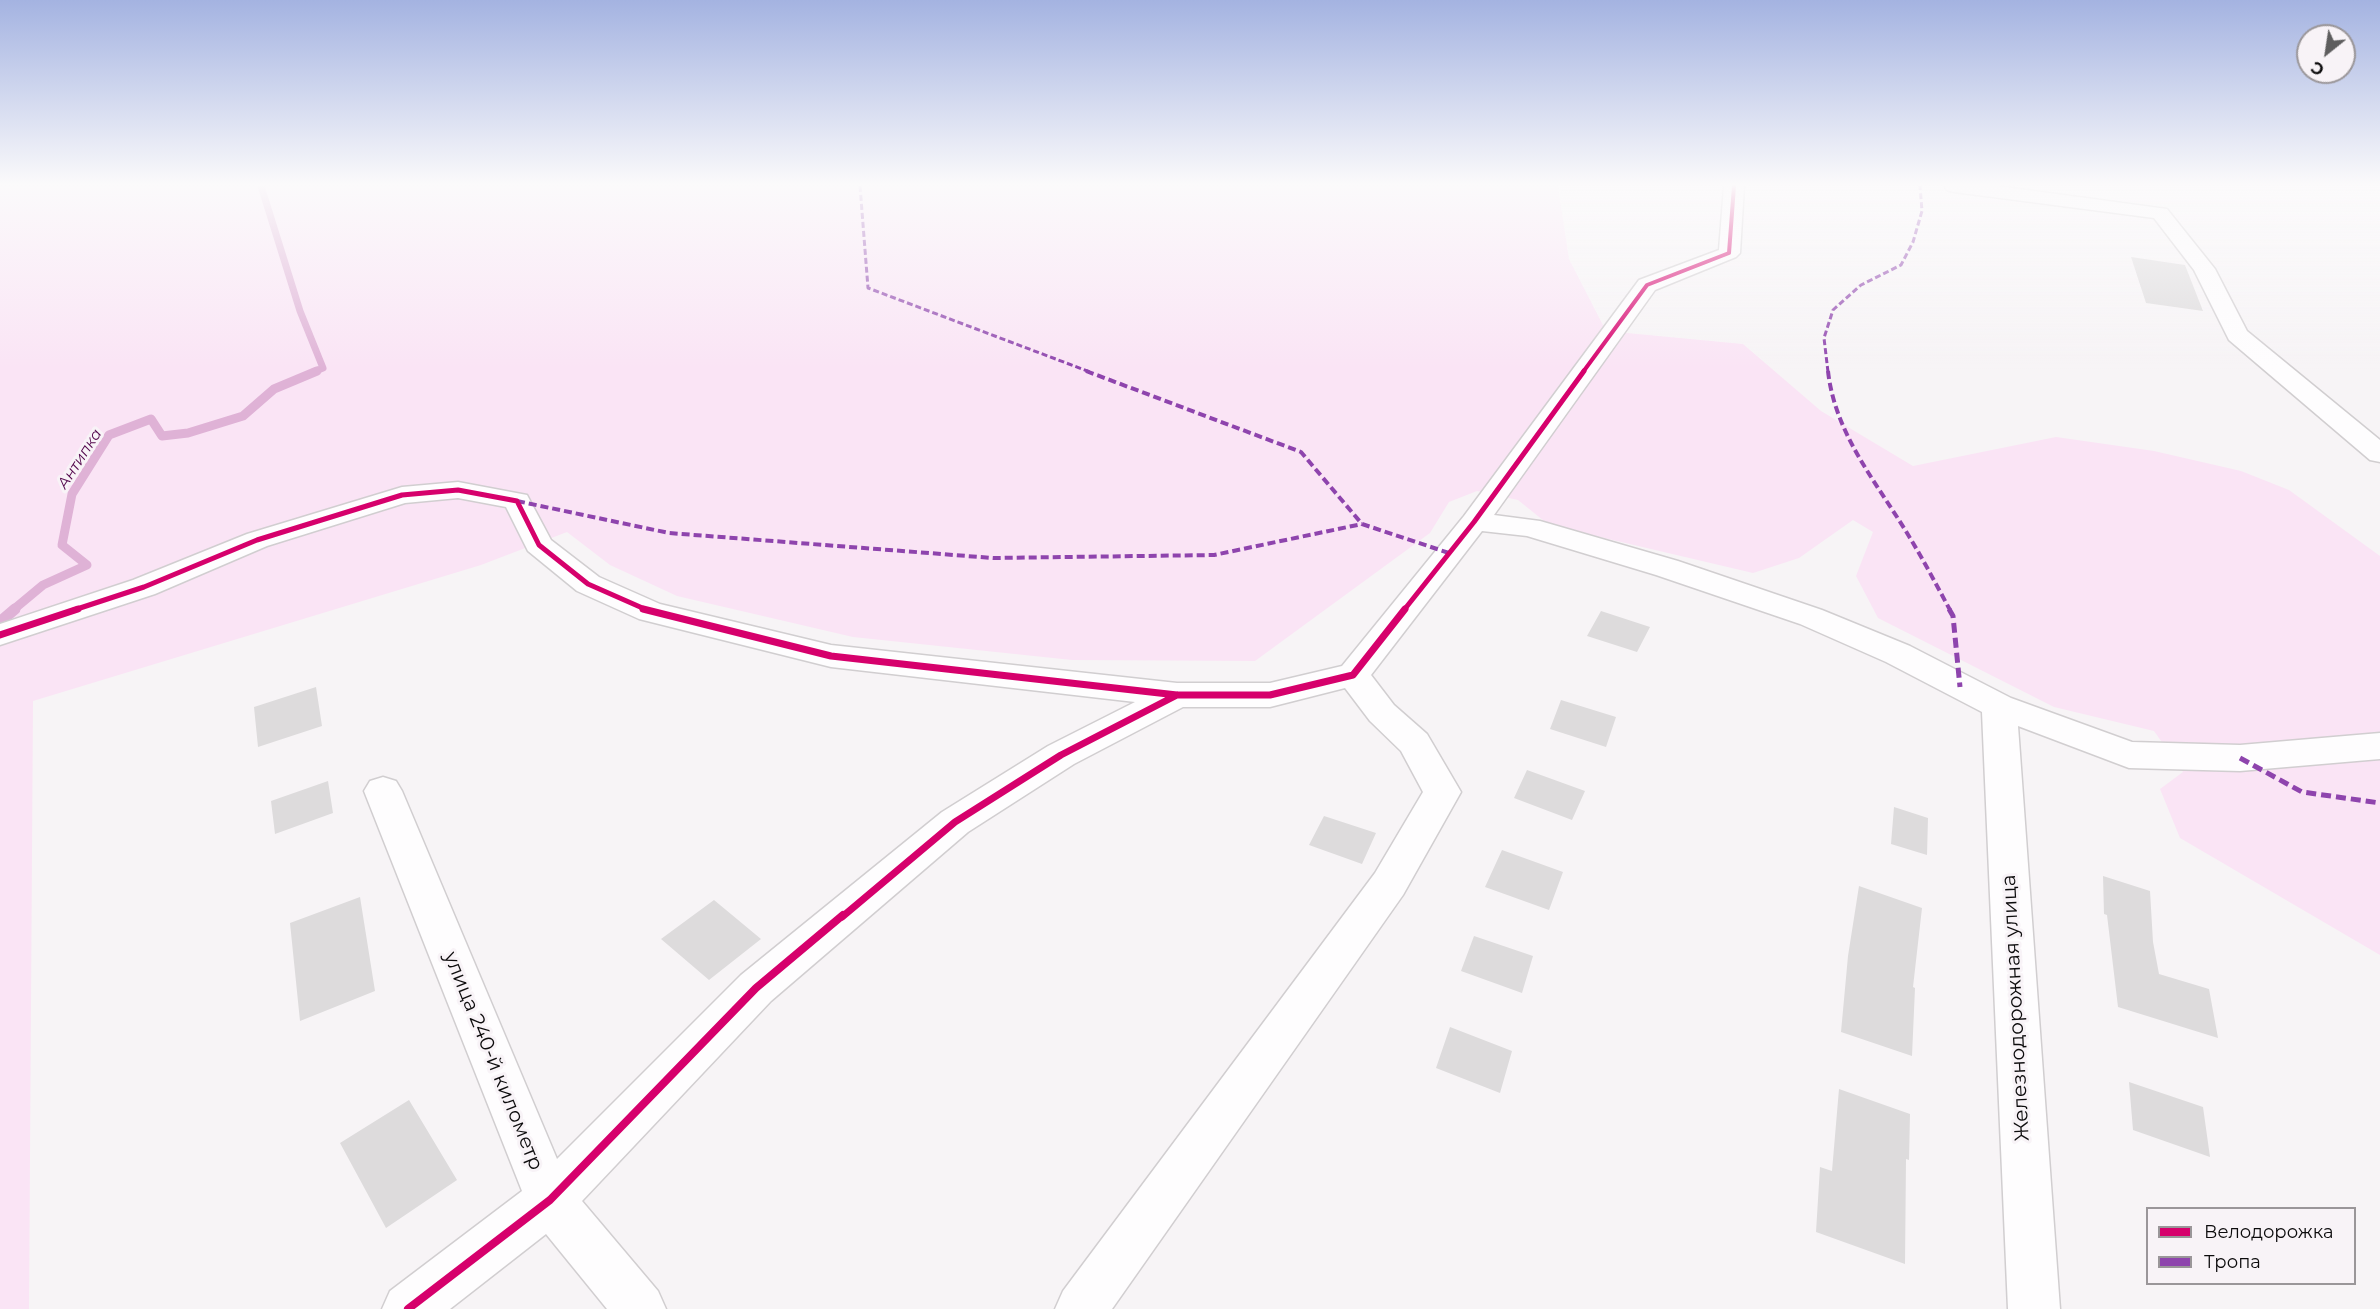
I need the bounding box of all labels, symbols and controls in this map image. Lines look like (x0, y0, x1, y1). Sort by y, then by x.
north arrow (2296, 24, 2356, 84)
text: С (2308, 57, 2328, 79)
water label: Антипка (54, 426, 106, 492)
street label: Железнодорожная улица (1997, 874, 2035, 1142)
street label: улица 240-й километр (438, 948, 548, 1174)
legend (2146, 1207, 2356, 1285)
text: Велодорожка (2204, 1221, 2333, 1243)
text: Тропа (2204, 1251, 2261, 1273)

